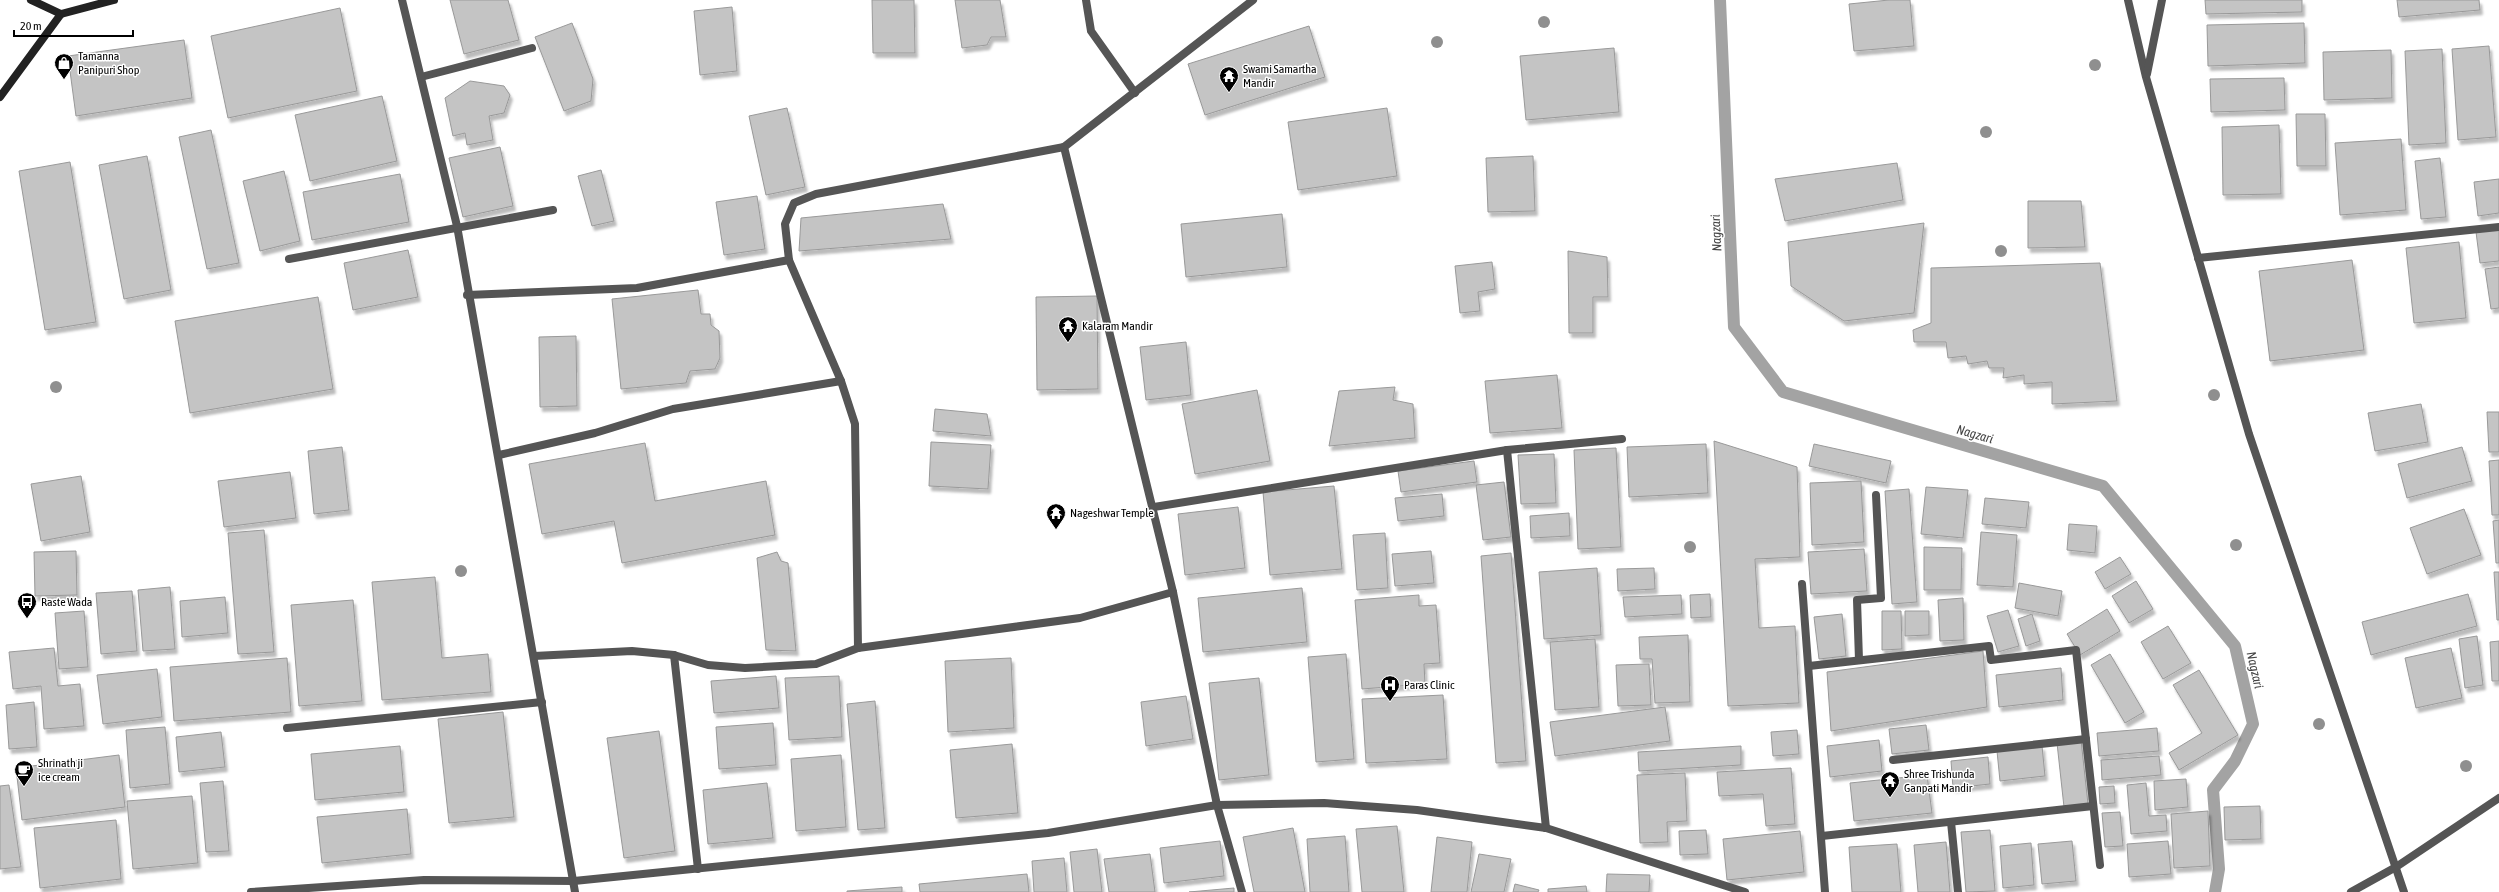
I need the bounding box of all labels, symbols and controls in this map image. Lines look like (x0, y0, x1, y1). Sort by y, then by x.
scale bar (14, 12, 133, 38)
text: 20 m (20, 19, 42, 33)
place label: Tamanna Panipuri Shop (78, 49, 140, 77)
shop icon: Tamanna Panipuri Shop (53, 52, 75, 80)
place label: Swami Samartha Mandir (1243, 62, 1317, 90)
temple icon: Swami Samartha Mandir (1218, 65, 1240, 93)
water label: Nagzari (1708, 214, 1724, 252)
temple icon: Kalaram Mandir (1057, 315, 1079, 343)
place label: Kalaram Mandir (1082, 319, 1153, 333)
water label: Nagzari (1955, 422, 1995, 446)
temple icon: Nageshwar Temple (1045, 502, 1067, 530)
place label: Nageshwar Temple (1070, 506, 1154, 520)
bus stop icon: Raste Wada (16, 591, 38, 619)
place label: Raste Wada (41, 595, 92, 609)
water label: Nagzari (2244, 650, 2266, 690)
hospital icon: Paras Clinic (1379, 674, 1401, 702)
place label: Paras Clinic (1404, 678, 1455, 692)
place label: Shrinath ji ice cream (38, 756, 83, 784)
cafe icon: Shrinath ji ice cream (13, 759, 35, 787)
place label: Shree Trishunda Ganpati Mandir (1904, 767, 1975, 795)
temple icon: Shree Trishunda Ganpati Mandir (1879, 770, 1901, 798)

